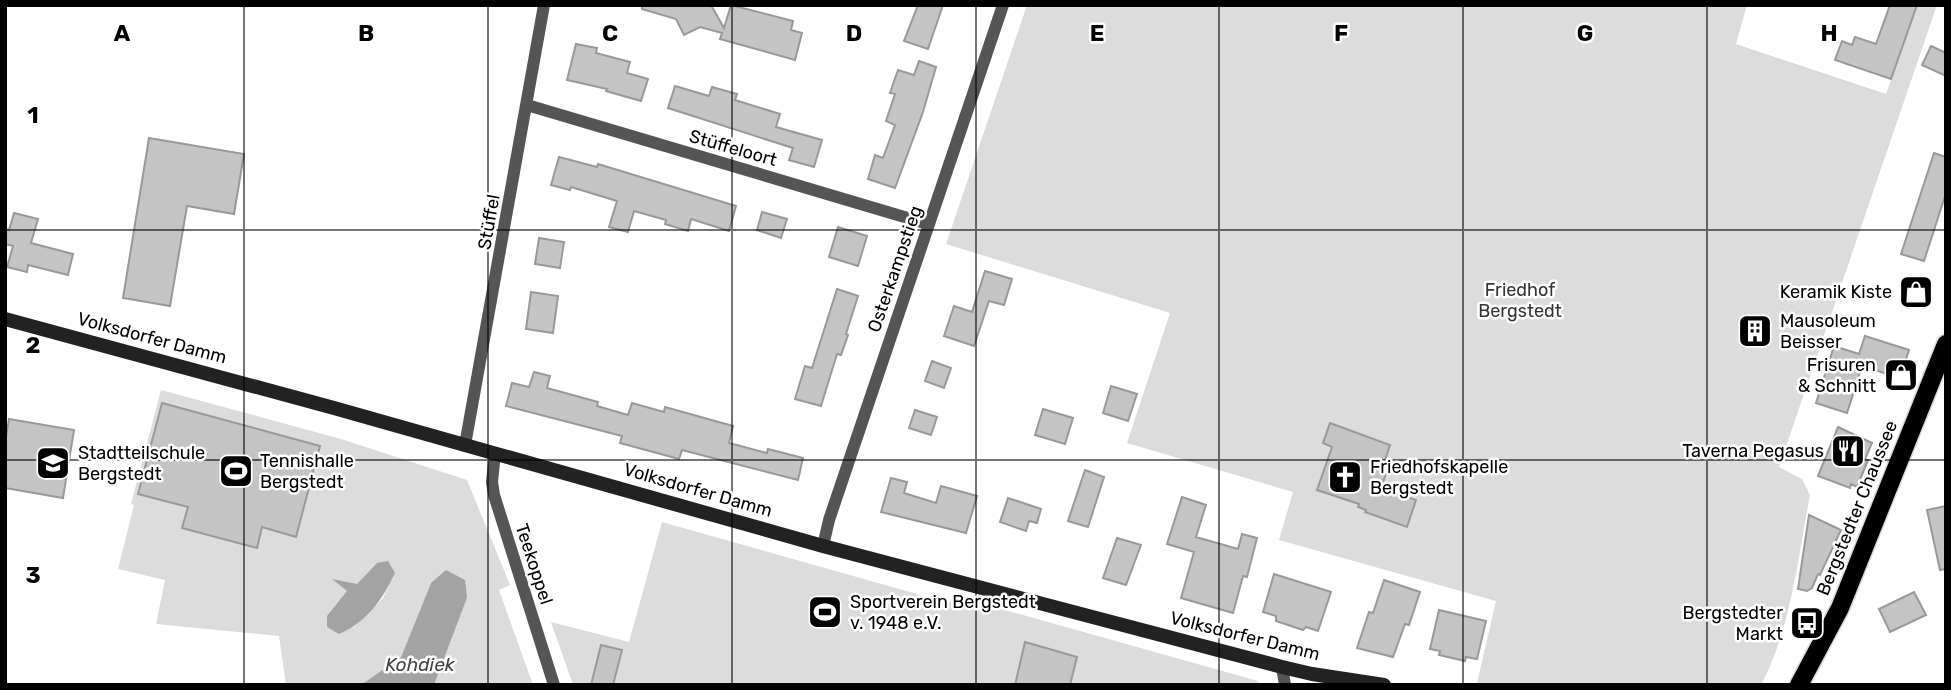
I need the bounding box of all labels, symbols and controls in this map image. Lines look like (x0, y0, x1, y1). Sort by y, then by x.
text: A (114, 19, 131, 47)
text: B (358, 19, 374, 47)
text: C (602, 19, 618, 47)
text: D (846, 19, 862, 47)
text: E (1090, 19, 1104, 47)
text: F (1334, 19, 1348, 47)
text: G (1577, 19, 1593, 47)
text: H (1820, 19, 1838, 47)
text: 1 (27, 101, 39, 129)
street label: Stüffeloort (687, 125, 779, 171)
street label: Stüffel (473, 193, 505, 251)
street label: Osterkampstieg (863, 203, 927, 335)
shop icon: Keramik Kiste (1897, 273, 1935, 311)
park label: Friedhof Bergstedt (1478, 279, 1562, 322)
place label: Keramik Kiste (1780, 281, 1892, 303)
street label: Volksdorfer Damm (75, 307, 229, 369)
place label: Mausoleum Beisser (1780, 310, 1876, 353)
building icon: Mausoleum Beisser (1736, 312, 1774, 350)
text: 2 (26, 331, 40, 359)
place label: Frisuren & Schnitt (1798, 354, 1876, 397)
shop icon: Frisuren & Schnitt (1882, 356, 1920, 394)
street label: Bergstedter Chaussee (1812, 417, 1902, 599)
restaurant icon: Taverna Pegasus (1829, 432, 1867, 470)
place label: Taverna Pegasus (1682, 440, 1824, 462)
place label: Stadtteilschule Bergstedt (78, 442, 205, 485)
school or university icon: Stadtteilschule Bergstedt (34, 444, 72, 482)
place label: Tennishalle Bergstedt (260, 450, 354, 493)
sports icon: Tennishalle Bergstedt (217, 452, 255, 490)
place label: Friedhofskapelle Bergstedt (1370, 456, 1508, 499)
street label: Volksdorfer Damm (621, 458, 775, 522)
church icon: Friedhofskapelle Bergstedt (1326, 458, 1364, 496)
street label: Teekoppel (511, 521, 557, 607)
text: 3 (25, 561, 41, 589)
place label: Sportverein Bergstedt v. 1948 e.V. (850, 591, 1036, 634)
sports icon: Sportverein Bergstedt v. 1948 e.V. (806, 593, 844, 631)
place label: Bergstedter Markt (1683, 602, 1783, 645)
bus stop icon: Bergstedter Markt (1788, 604, 1826, 642)
street label: Volksdorfer Damm (1168, 607, 1322, 665)
water label: Kohdiek (385, 653, 455, 676)

